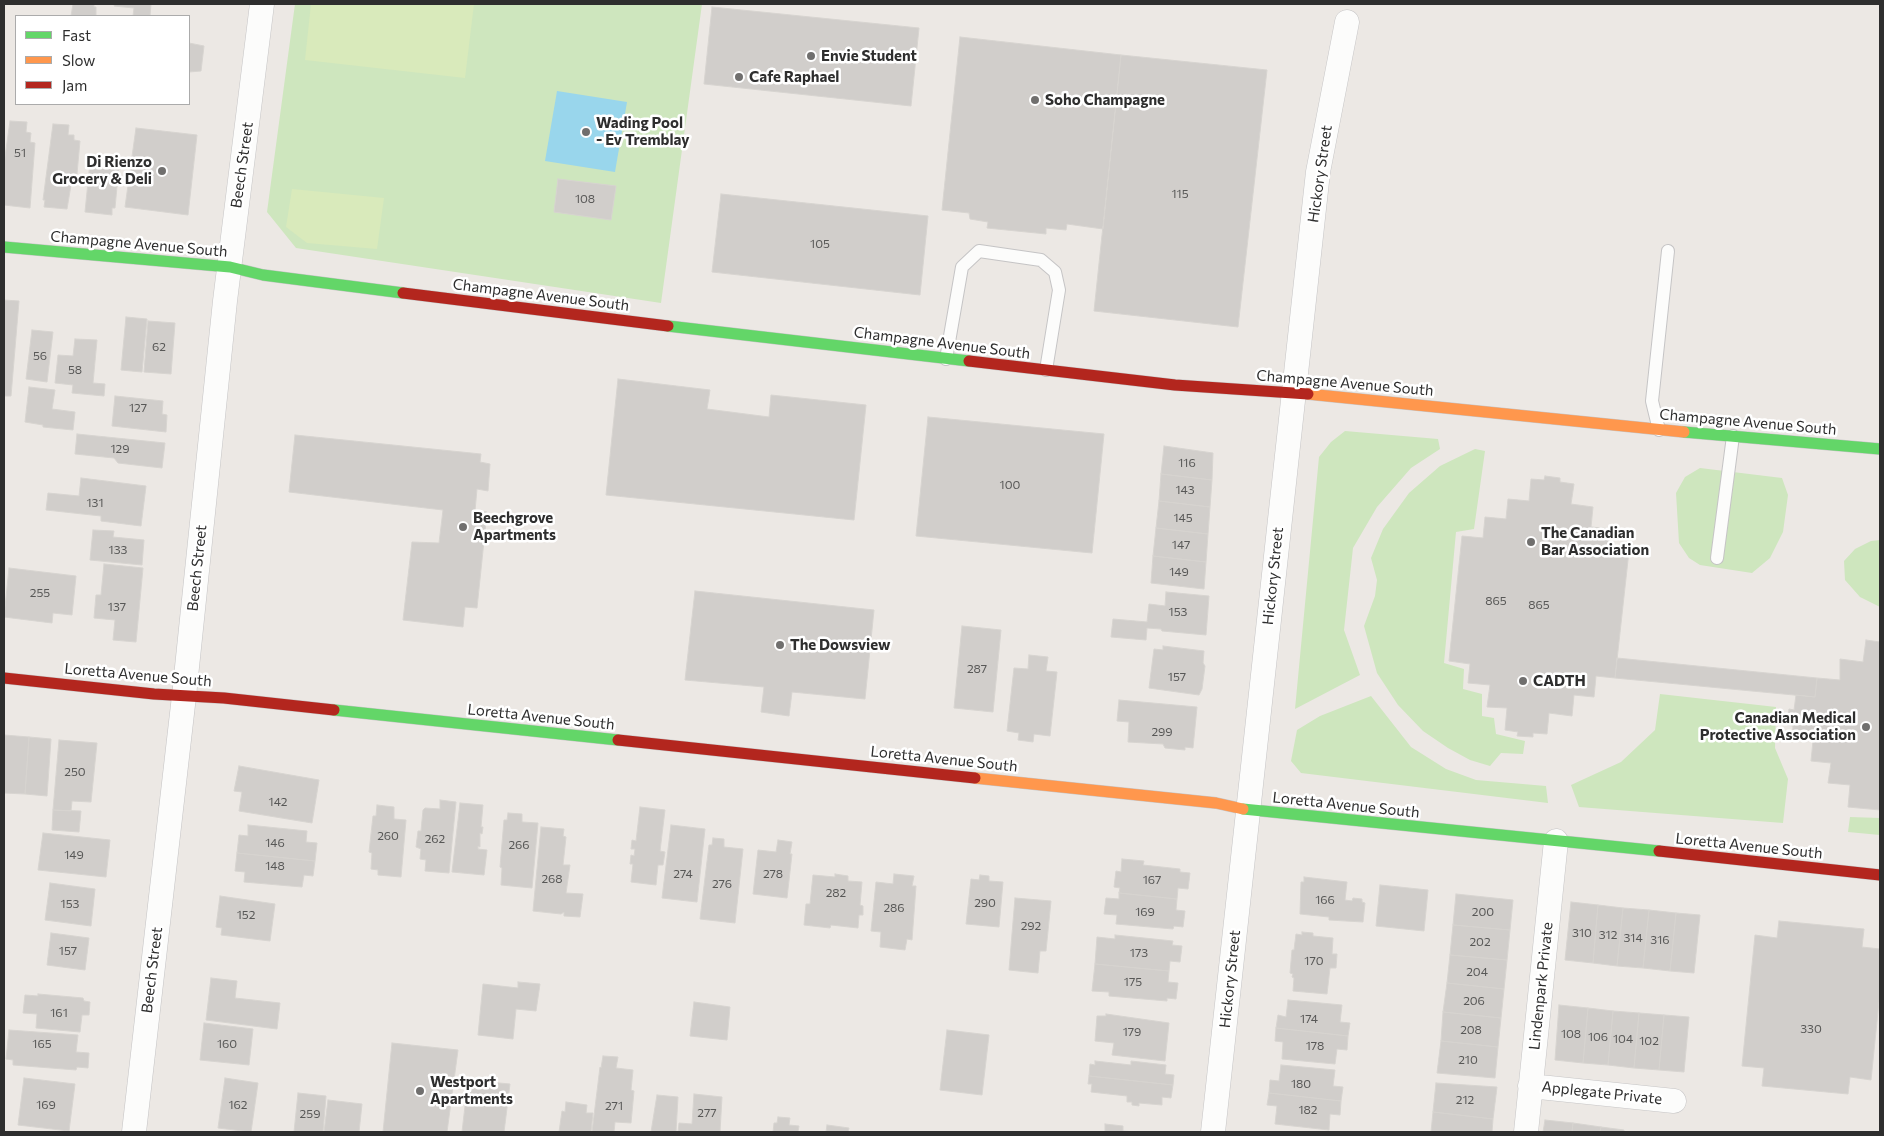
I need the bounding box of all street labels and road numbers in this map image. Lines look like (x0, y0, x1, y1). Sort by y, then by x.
street label: Beech Street (227, 121, 257, 209)
street label: Hickory Street (1304, 124, 1336, 224)
street label: Champagne Avenue South (50, 227, 228, 261)
street label: Champagne Avenue South (452, 275, 630, 315)
street label: Champagne Avenue South (853, 323, 1031, 363)
street label: Champagne Avenue South (1256, 366, 1434, 400)
street label: Champagne Avenue South (1659, 405, 1837, 439)
street label: Beech Street (184, 524, 210, 612)
street label: Hickory Street (1259, 526, 1287, 626)
street label: Loretta Avenue South (64, 660, 212, 690)
street label: Loretta Avenue South (467, 700, 615, 734)
street label: Loretta Avenue South (870, 742, 1018, 776)
street label: Loretta Avenue South (1272, 788, 1420, 822)
street label: Loretta Avenue South (1675, 829, 1823, 863)
street label: Lindenpark Private (1525, 921, 1557, 1051)
street label: Beech Street (138, 926, 166, 1014)
street label: Hickory Street (1216, 929, 1244, 1029)
street label: Applegate Private (1541, 1078, 1663, 1108)

